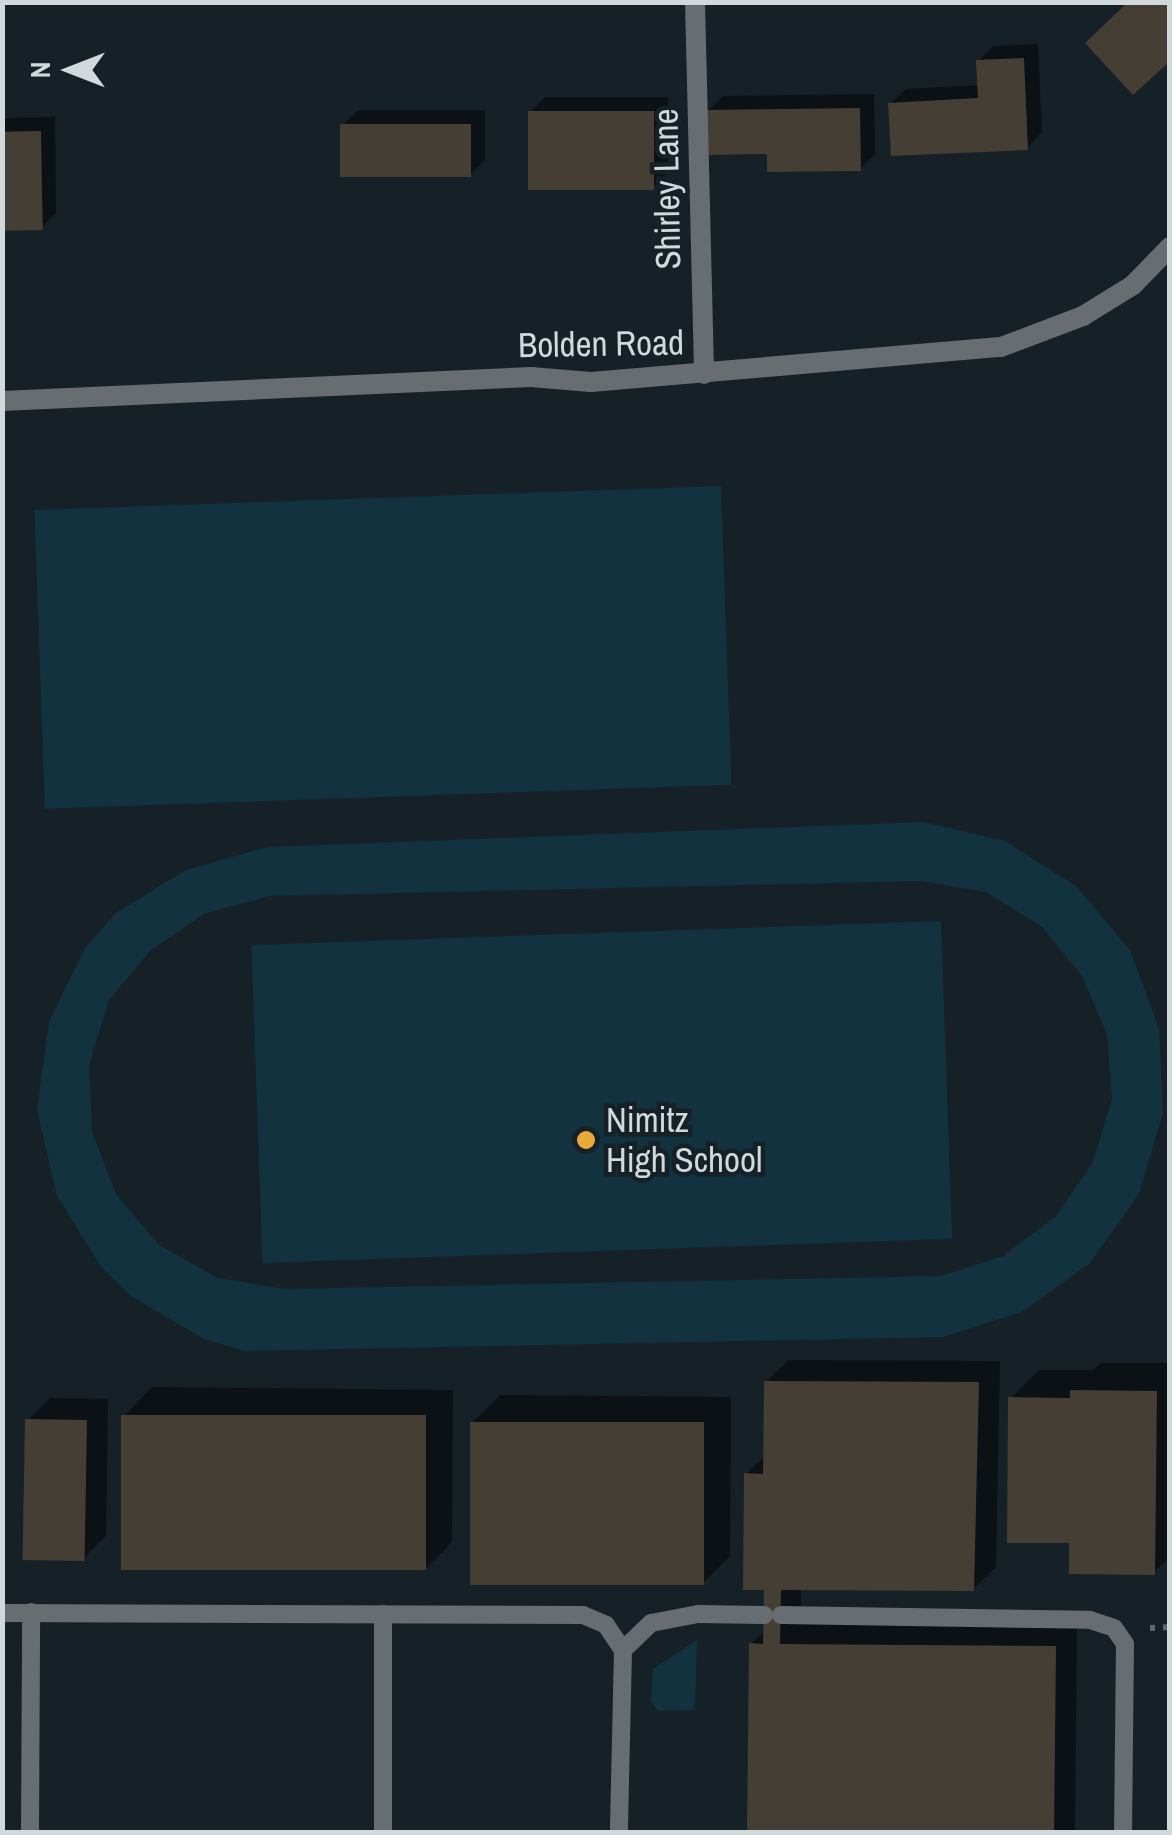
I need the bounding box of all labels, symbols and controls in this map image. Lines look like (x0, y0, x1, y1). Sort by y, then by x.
north arrow (20, 20, 120, 120)
text: N (21, 62, 59, 78)
street label: Shirley Lane (645, 108, 689, 270)
street label: Bolden Road (518, 322, 684, 366)
place label: Nimitz High School (606, 1099, 762, 1181)
marker: Nimitz High School (575, 1129, 597, 1151)

